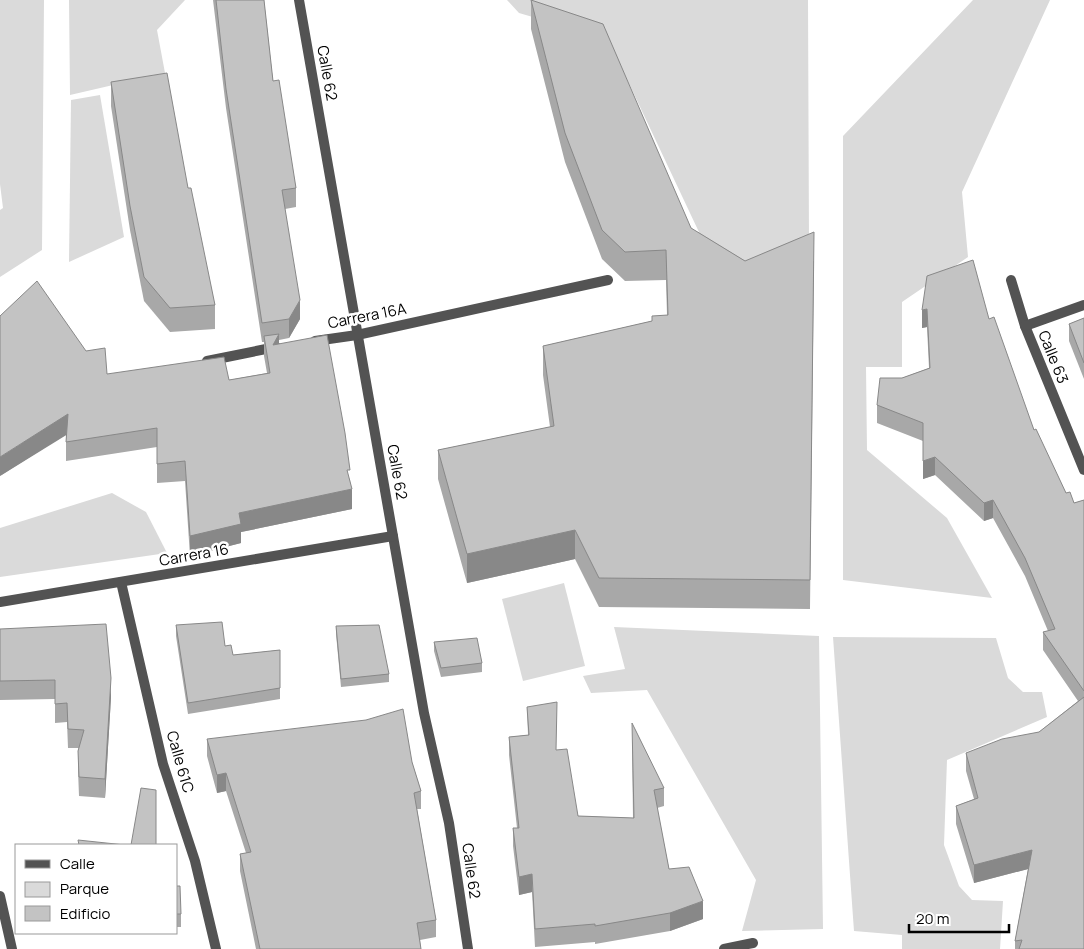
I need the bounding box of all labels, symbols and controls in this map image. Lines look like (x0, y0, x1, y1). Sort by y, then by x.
street label: Calle 62 (312, 44, 343, 102)
street label: Carrera 16A (326, 298, 408, 333)
street label: Calle 63 (1033, 327, 1074, 386)
street label: Calle 62 (382, 443, 413, 501)
street label: Carrera 16 (158, 538, 230, 571)
street label: Calle 61C (162, 728, 199, 796)
street label: Calle 62 (457, 842, 486, 900)
legend (15, 844, 178, 934)
text: Calle (60, 853, 95, 874)
text: Parque (60, 878, 109, 899)
scale bar (909, 902, 1009, 934)
text: Edificio (60, 903, 111, 924)
text: 20 m (916, 908, 949, 929)

